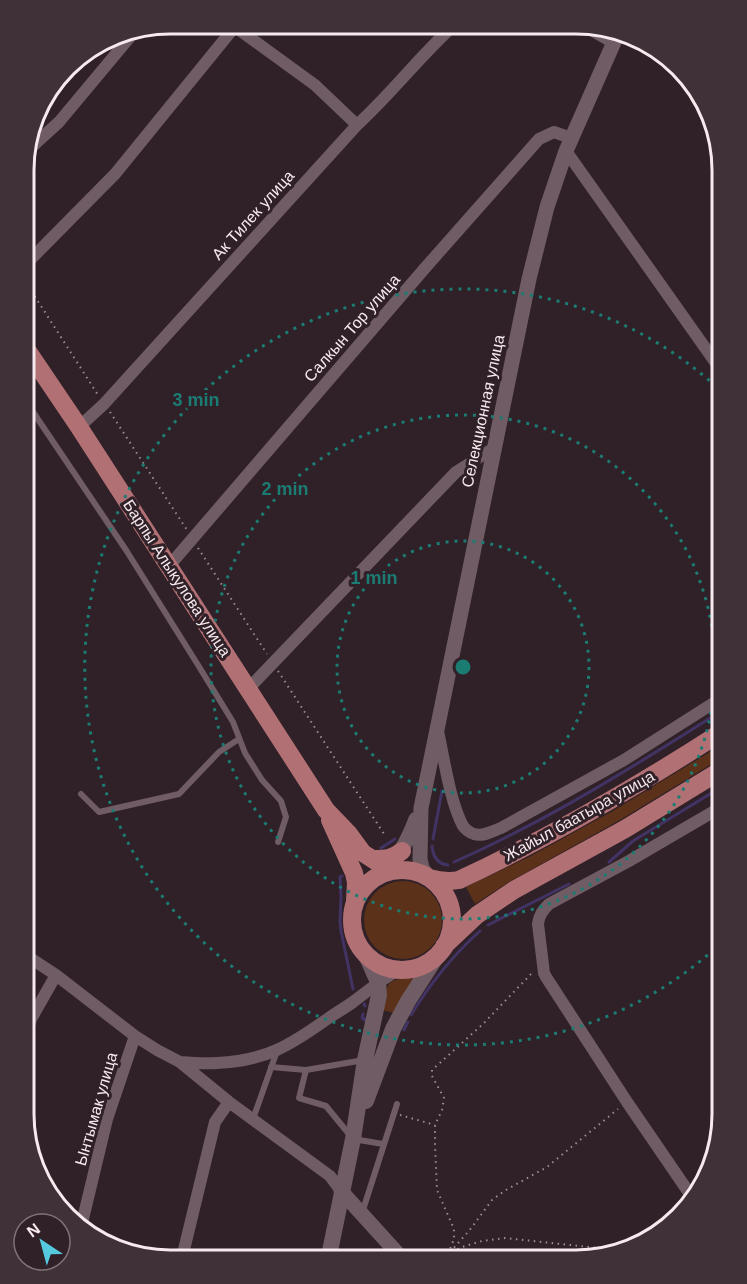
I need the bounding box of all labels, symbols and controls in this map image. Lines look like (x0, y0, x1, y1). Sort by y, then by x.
street label: Ак Тилек улица (209, 167, 297, 263)
street label: Салкын Тор улица (301, 271, 403, 385)
street label: Селекционная улица (458, 333, 508, 489)
text: 3 min (172, 390, 220, 410)
text: 2 min (261, 479, 309, 499)
street label: Барпы Алыкулова улица (120, 497, 234, 660)
text: 1 min (350, 568, 398, 588)
centre of rings (453, 657, 473, 677)
street label: Жайыл баатыра улица (501, 767, 657, 864)
street label: Ынтымак улица (72, 1050, 120, 1168)
north arrow (12, 1212, 72, 1272)
text: N (24, 1220, 43, 1241)

